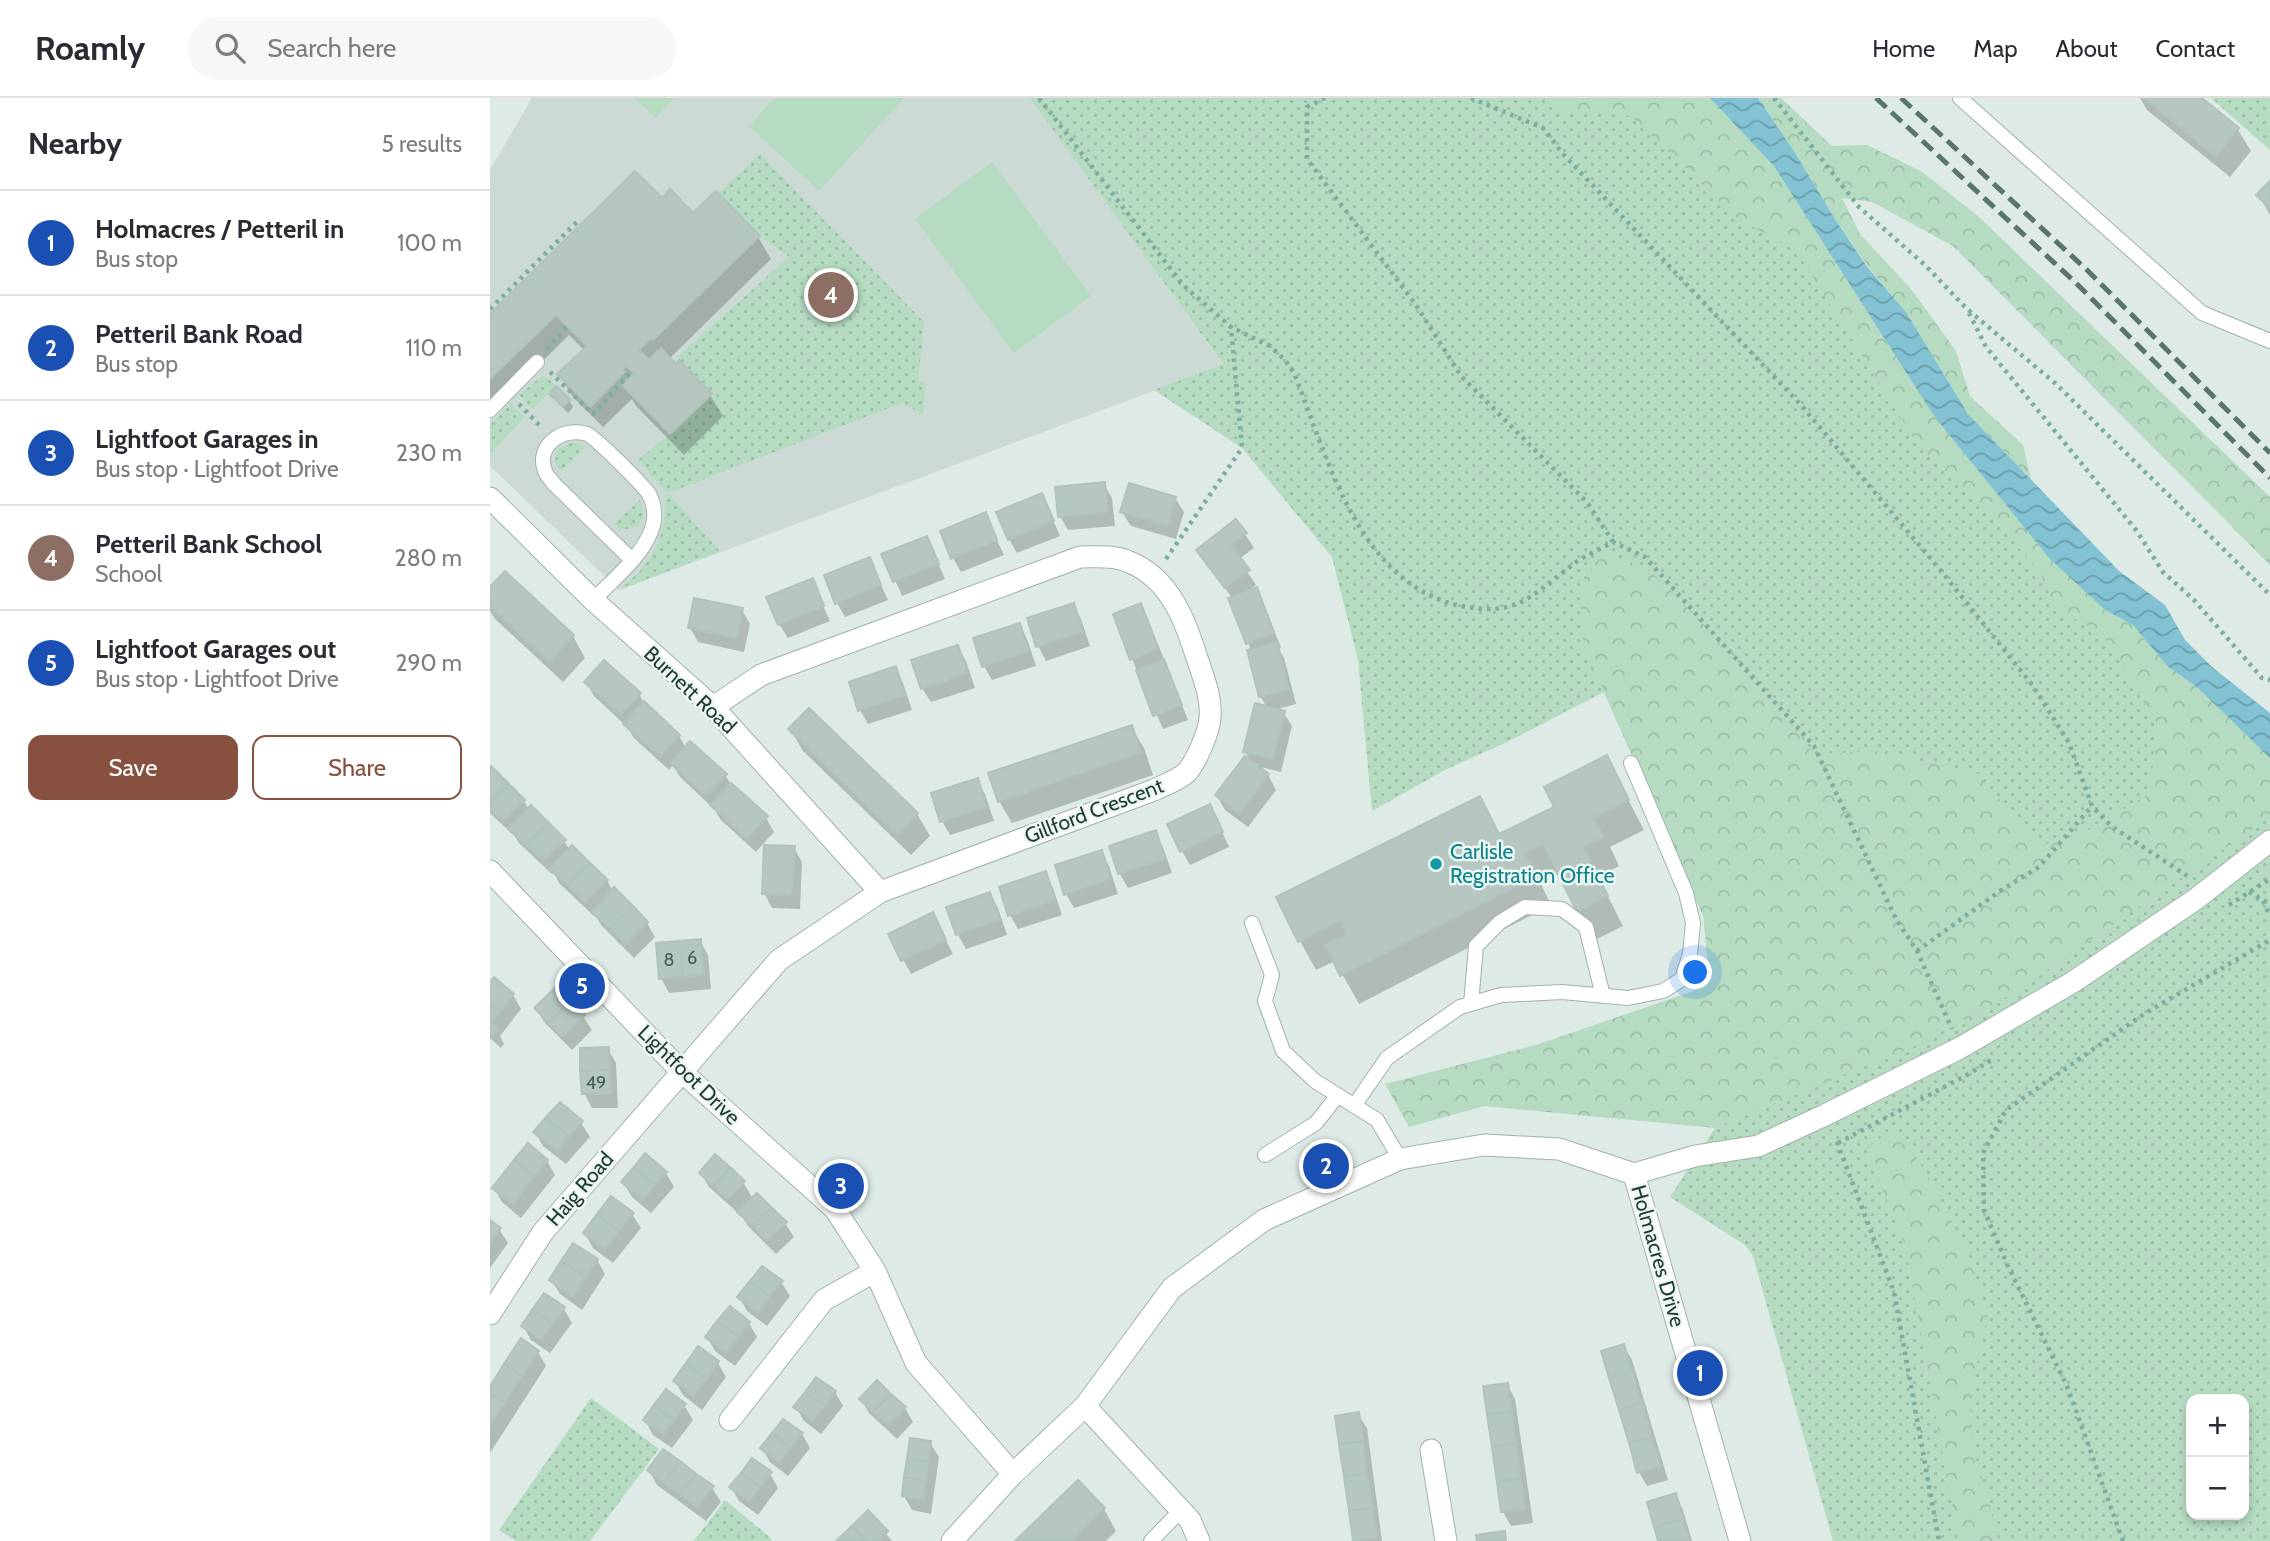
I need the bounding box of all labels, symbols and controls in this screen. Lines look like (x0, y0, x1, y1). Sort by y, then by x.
search box (187, 17, 677, 80)
text: Roamly (35, 28, 145, 68)
icon: search (211, 29, 249, 67)
text: Search here (267, 32, 396, 64)
text: Home (1872, 34, 1935, 63)
text: Map (1973, 34, 2018, 63)
text: About (2056, 34, 2118, 63)
text: Contact (2156, 34, 2235, 63)
text: Nearby (28, 125, 122, 162)
text: 5 results (381, 130, 462, 158)
text: Holmacres / Petteril in (95, 213, 344, 245)
text: 1 (47, 229, 55, 257)
text: 100 m (397, 229, 462, 257)
text: Bus stop (95, 245, 178, 273)
pin: 4 (808, 269, 854, 321)
text: Petteril Bank Road (95, 318, 303, 350)
text: 2 (45, 334, 57, 362)
text: 110 m (406, 334, 462, 362)
text: Bus stop (95, 350, 178, 378)
text: Lightfoot Garages in (95, 423, 319, 455)
text: 3 (45, 439, 57, 467)
text: 230 m (396, 439, 462, 467)
text: Bus stop · Lightfoot Drive (95, 455, 339, 483)
text: Petteril Bank School (95, 528, 322, 560)
text: 4 (44, 544, 58, 572)
text: 280 m (395, 544, 462, 572)
text: School (95, 560, 162, 588)
text: Lightfoot Garages out (95, 633, 336, 665)
street label: Burnett Road (639, 641, 742, 739)
text: 5 (45, 649, 57, 677)
text: 290 m (395, 649, 462, 677)
text: Bus stop · Lightfoot Drive (95, 665, 339, 693)
button: Save (28, 735, 238, 800)
button: Share (252, 735, 462, 800)
street label: Gillford Crescent (1021, 773, 1167, 849)
place label: Carlisle Registration Office (1450, 839, 1615, 888)
marker: Carlisle Registration Office (1428, 856, 1444, 872)
house number: 6 (687, 947, 697, 969)
house number: 8 (664, 949, 674, 971)
your location (1678, 955, 1712, 989)
pin: 5 (559, 960, 605, 1012)
street label: Lightfoot Drive (633, 1020, 746, 1130)
house number: 49 (586, 1072, 606, 1094)
pin: 2 (1303, 1140, 1349, 1192)
street label: Haig Road (541, 1147, 619, 1231)
pin: 3 (818, 1160, 864, 1212)
street label: Holmacres Drive (1626, 1182, 1691, 1330)
pin: 1 (1677, 1347, 1723, 1399)
map controls (2186, 1394, 2249, 1520)
button: + (2186, 1394, 2249, 1457)
button: − (2186, 1457, 2249, 1520)

